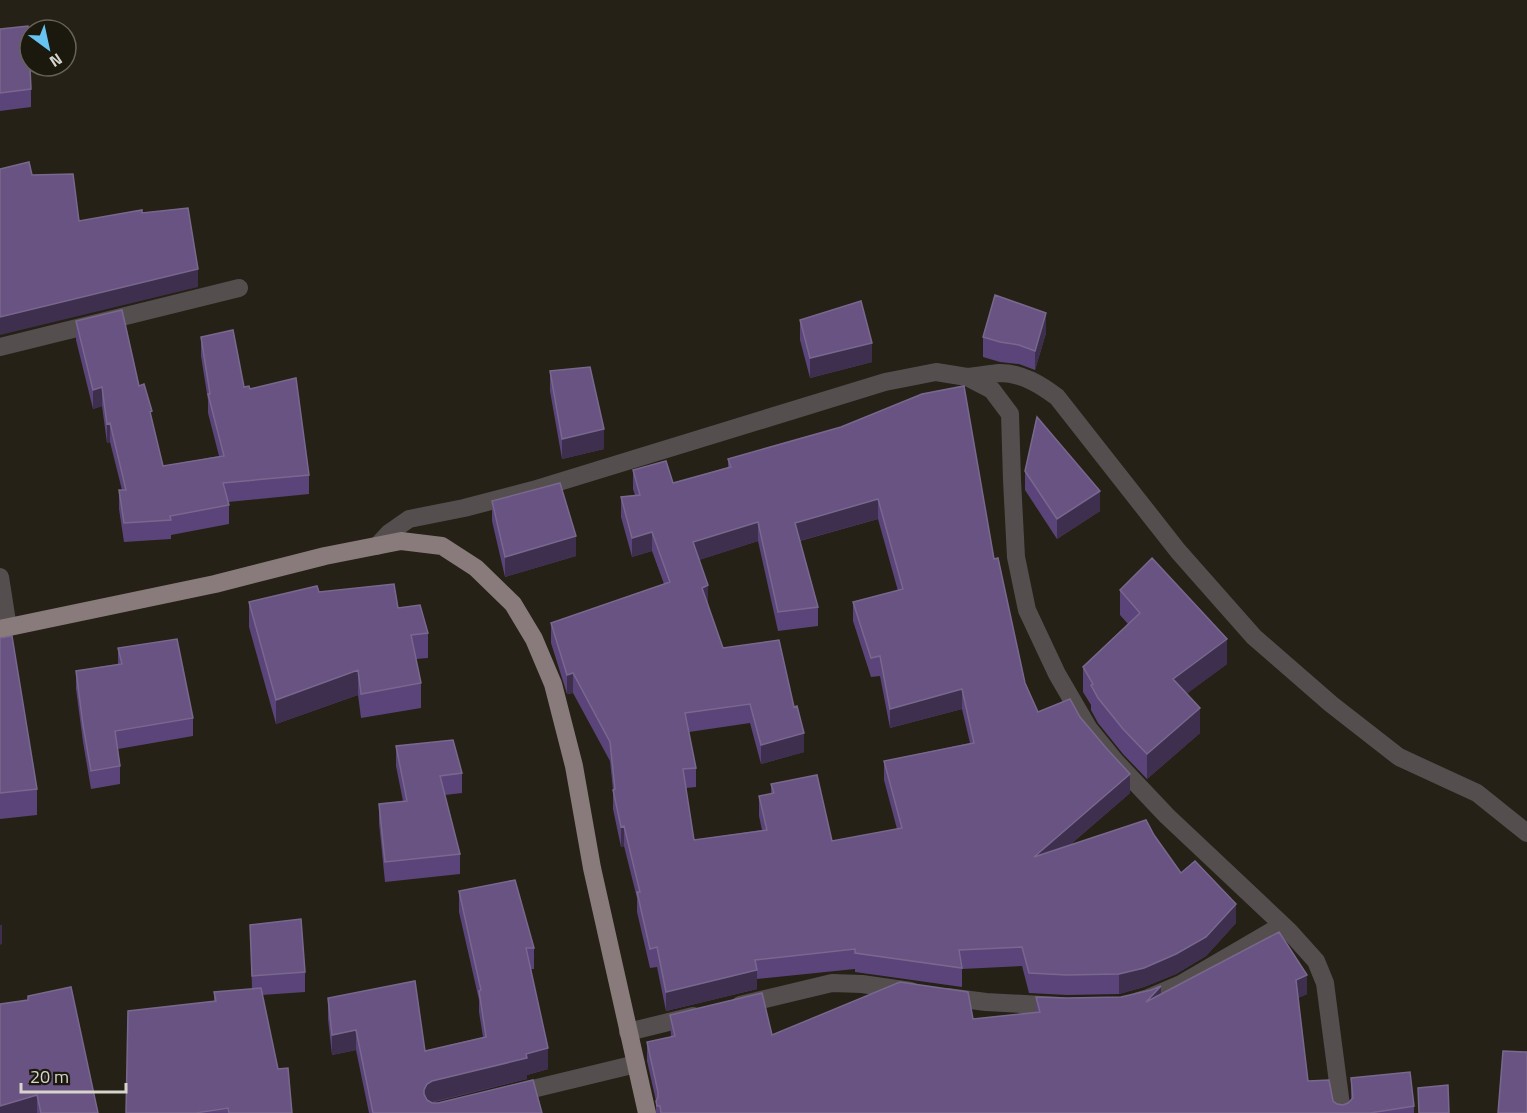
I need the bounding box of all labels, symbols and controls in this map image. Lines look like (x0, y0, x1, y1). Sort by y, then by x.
north arrow (18, 18, 78, 78)
text: N (45, 47, 67, 74)
scale bar (21, 1056, 126, 1094)
text: 20 m (30, 1063, 69, 1090)

